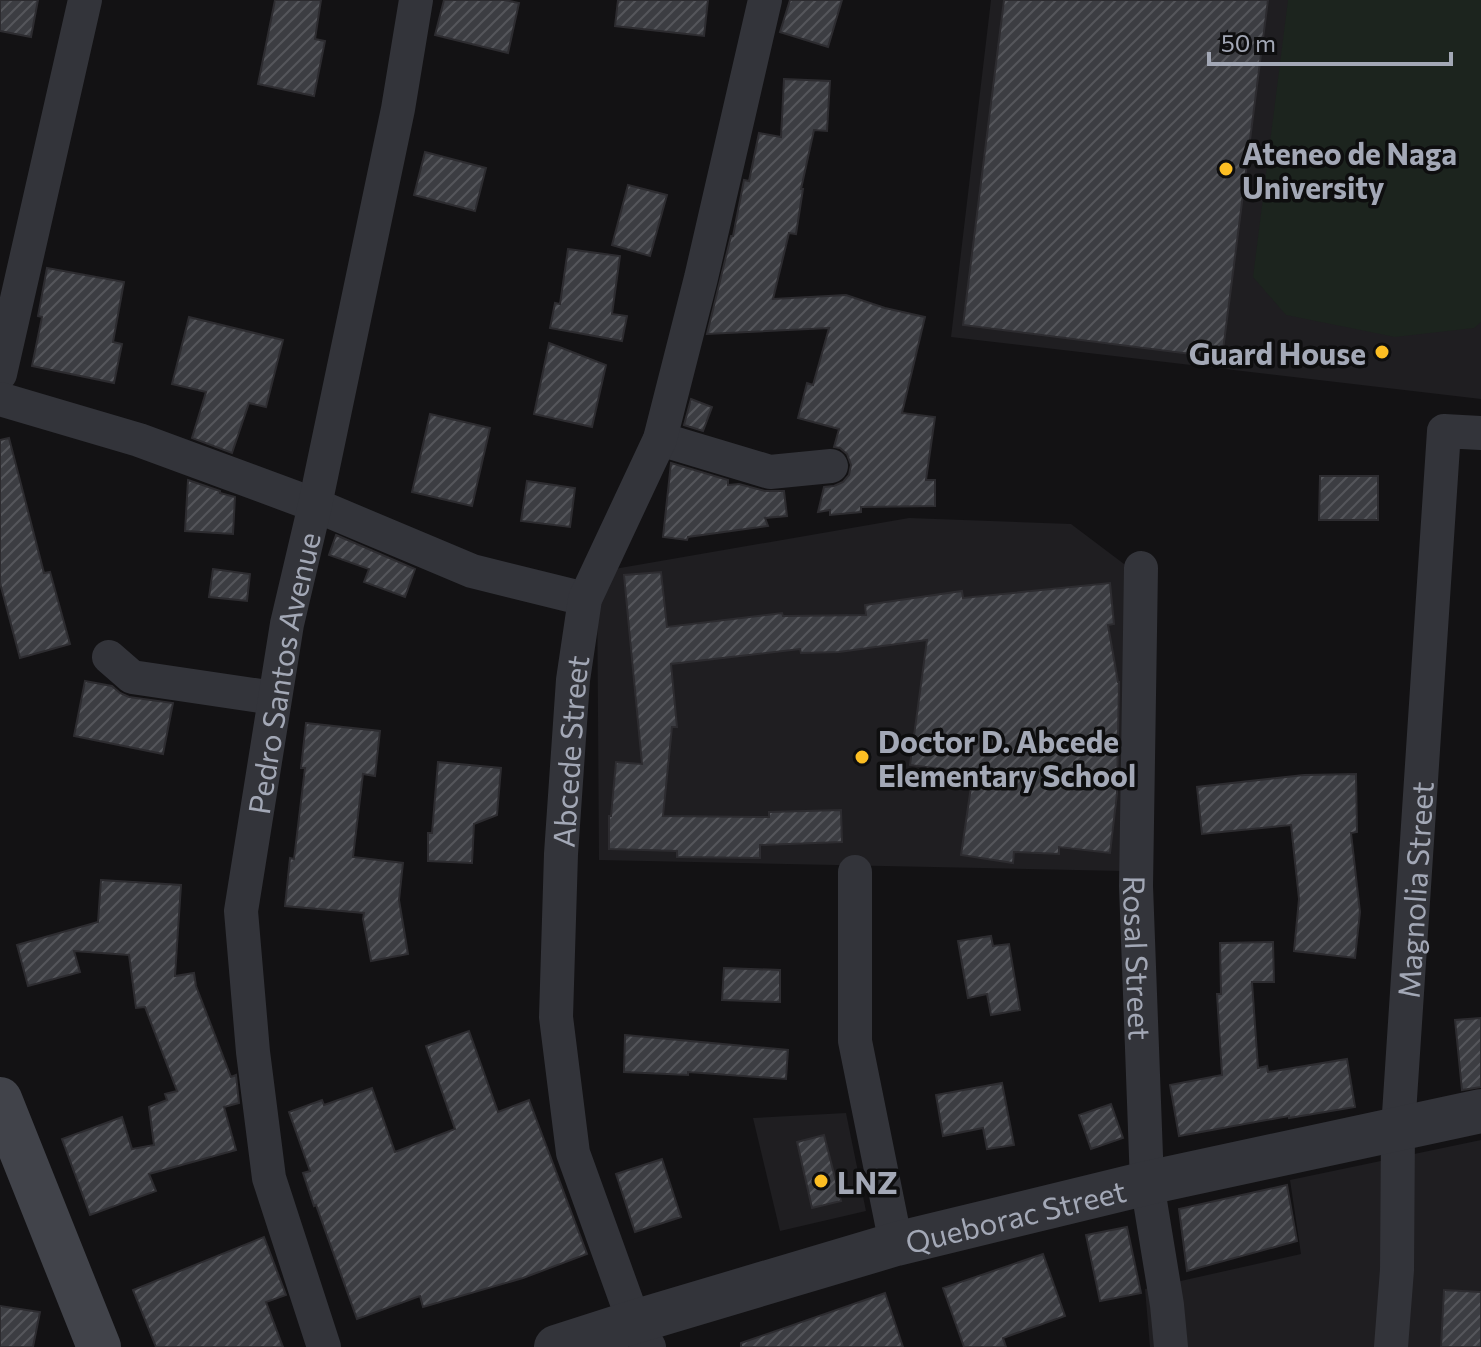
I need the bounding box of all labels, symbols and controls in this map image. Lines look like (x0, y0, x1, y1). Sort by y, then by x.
scale bar (1209, 16, 1451, 66)
text: 50 m (1221, 28, 1276, 57)
place label: Ateneo de Naga University (1242, 134, 1457, 205)
marker: Ateneo de Naga University (1217, 160, 1235, 178)
place label: Guard House (1189, 334, 1366, 371)
marker: Guard House (1373, 343, 1391, 361)
street label: Pedro Santos Avenue (238, 528, 327, 817)
street label: Abcede Street (543, 653, 595, 849)
place label: Doctor D. Abcede Elementary School (878, 722, 1136, 793)
marker: Doctor D. Abcede Elementary School (853, 748, 871, 766)
street label: Magnolia Street (1388, 780, 1439, 999)
street label: Rosal Street (1117, 876, 1160, 1041)
place label: LNZ (837, 1163, 898, 1200)
street label: Queborac Street (901, 1170, 1129, 1260)
marker: LNZ (812, 1172, 830, 1190)

